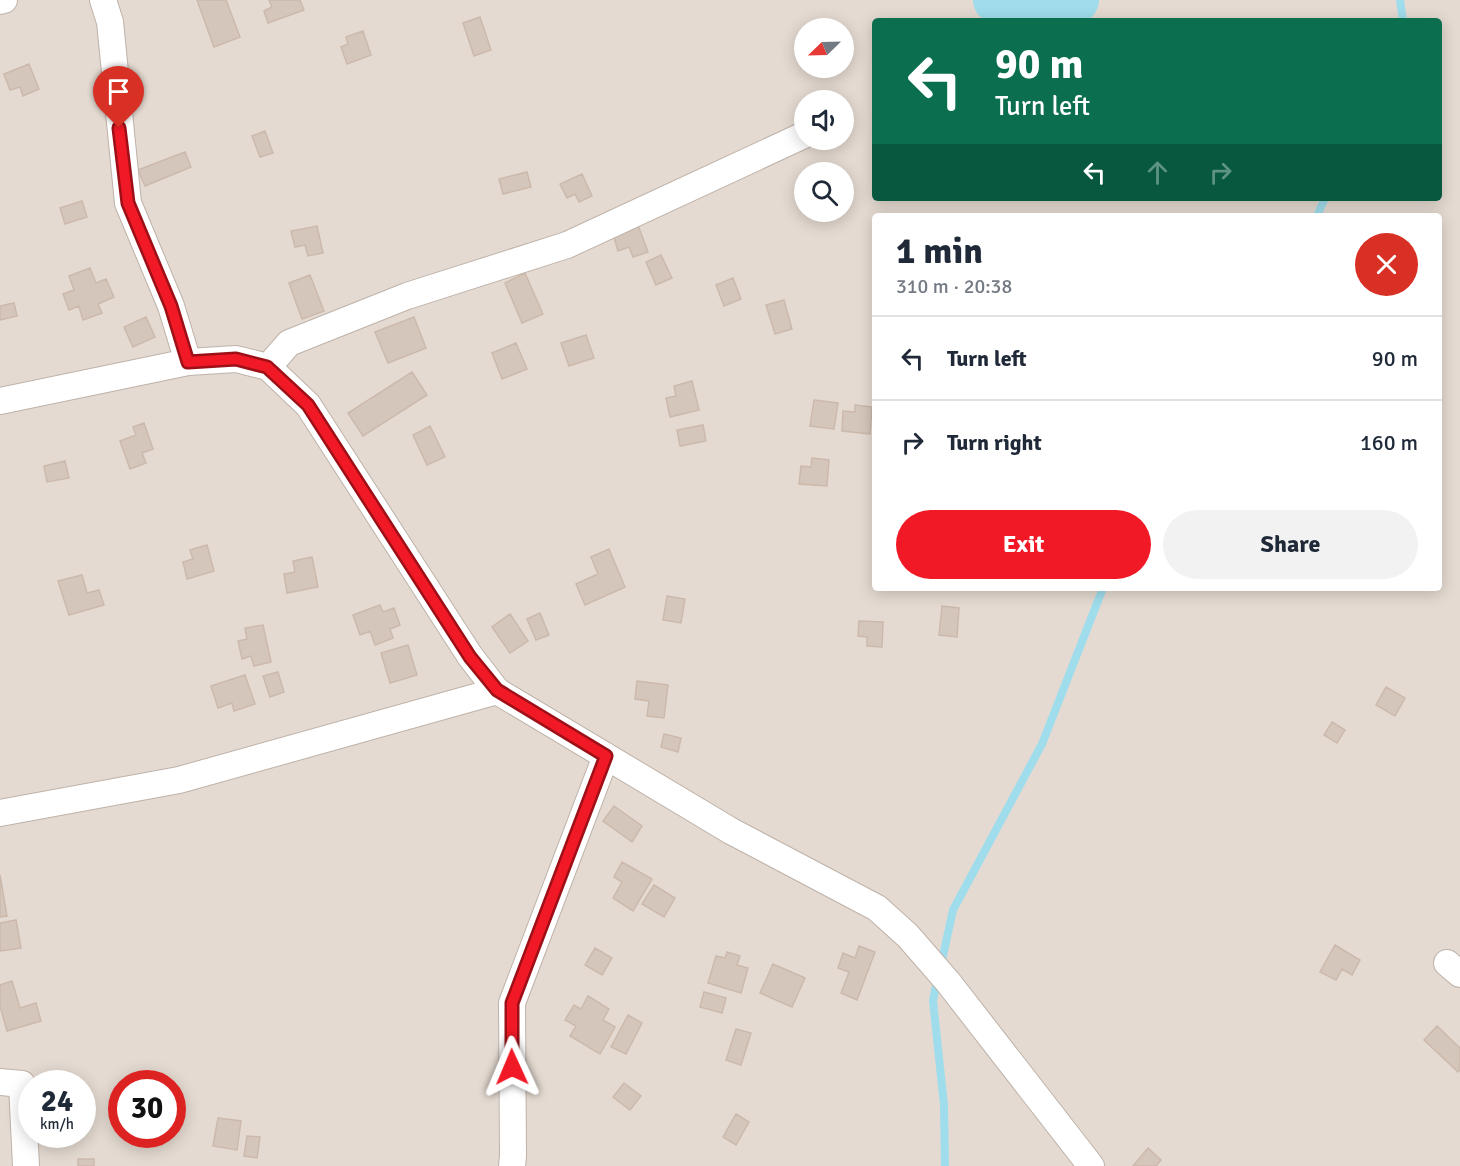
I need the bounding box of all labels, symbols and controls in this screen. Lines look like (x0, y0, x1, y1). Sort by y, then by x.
north arrow (794, 18, 854, 78)
map controls (794, 18, 854, 222)
text: 90 m (995, 39, 1084, 90)
icon: left (896, 42, 974, 120)
pin (93, 66, 144, 128)
icon: arrive (102, 75, 135, 108)
button: sound (794, 90, 854, 150)
text: Turn left (995, 90, 1090, 123)
icon: left (1078, 156, 1111, 189)
icon: ahead (1141, 156, 1174, 189)
icon: right (1204, 156, 1237, 189)
button: search (794, 162, 854, 222)
text: 1 min (896, 229, 983, 274)
button: close (1355, 233, 1418, 296)
text: 310 m · 20:38 (896, 274, 1012, 299)
icon: left (896, 342, 929, 375)
text: Turn left (947, 345, 1027, 372)
text: 90 m (1372, 345, 1418, 372)
icon: right (896, 426, 929, 459)
text: Turn right (947, 429, 1042, 456)
text: 160 m (1360, 429, 1418, 456)
button: Exit (896, 510, 1151, 579)
button: Share (1163, 510, 1418, 579)
position arrow (480, 1035, 544, 1099)
speed limit sign: 30 (108, 1070, 186, 1148)
text: 24 (41, 1083, 73, 1120)
text: km/h (40, 1115, 74, 1133)

